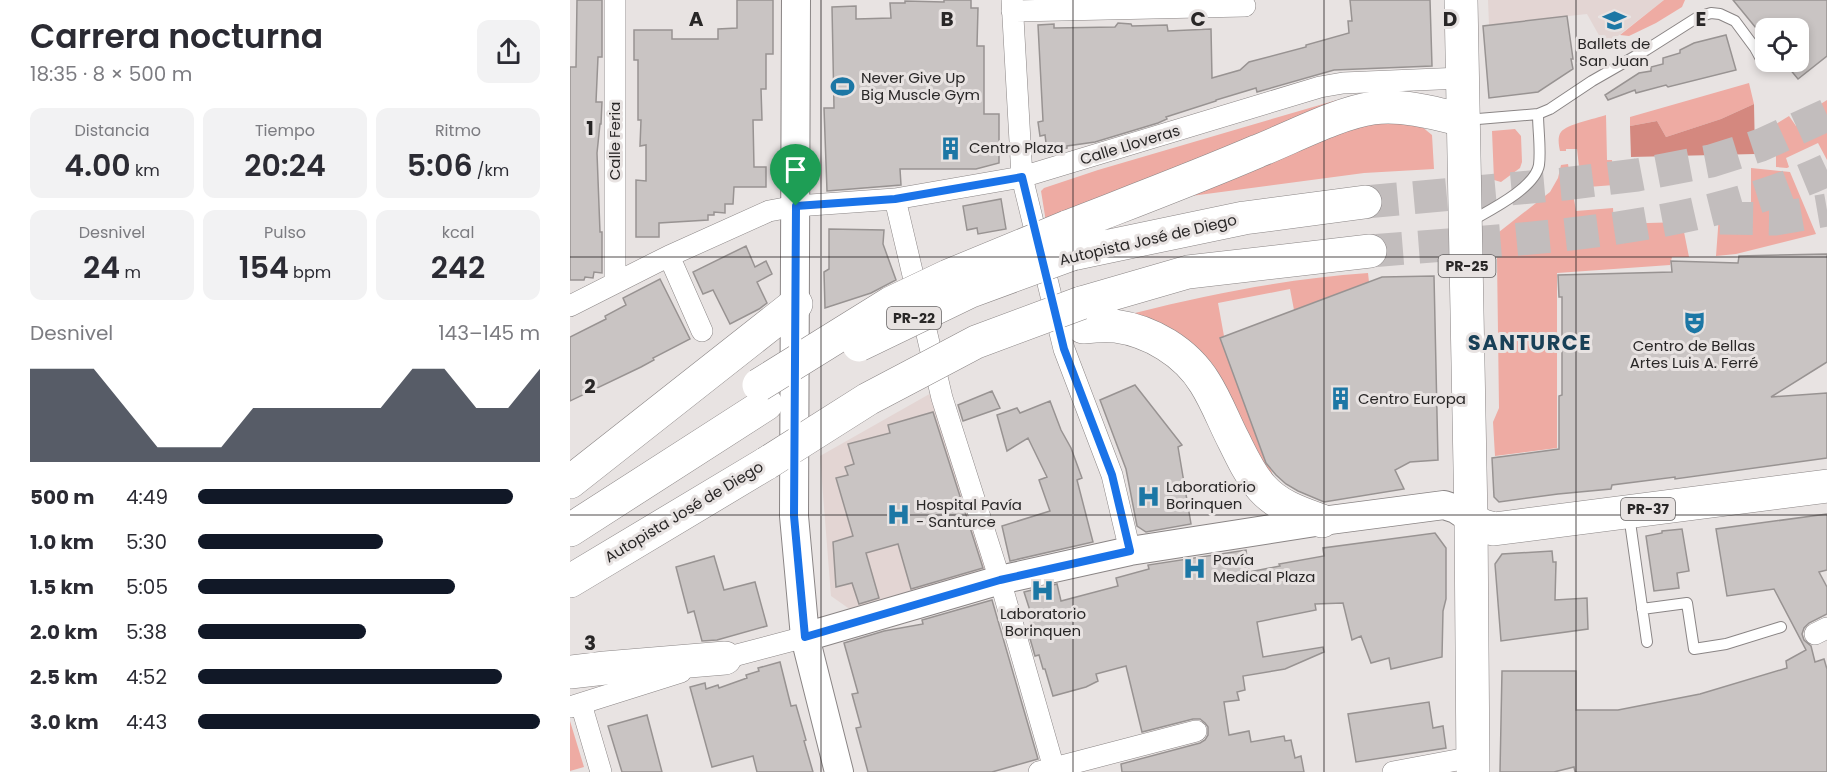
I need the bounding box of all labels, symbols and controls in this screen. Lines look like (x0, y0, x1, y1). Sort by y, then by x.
text: A (689, 5, 704, 33)
text: B (940, 5, 954, 33)
text: C (1190, 5, 1206, 33)
text: D (1443, 5, 1457, 33)
text: E (1696, 5, 1706, 33)
school or university icon: Ballets de San Juan (1601, 7, 1627, 33)
text: Carrera nocturna (30, 13, 323, 60)
map controls (1755, 18, 1809, 72)
button: locate (1755, 18, 1809, 72)
button: share (477, 20, 540, 83)
place label: Ballets de San Juan (1578, 33, 1650, 71)
text: 18:35 · 8 × 500 m (30, 60, 192, 88)
place label: Never Give Up Big Muscle Gym (861, 67, 980, 105)
sports icon: Never Give Up Big Muscle Gym (830, 74, 856, 100)
street label: Calle Feria (604, 102, 625, 180)
text: 1 (586, 114, 594, 142)
text: Distancia (75, 119, 149, 142)
text: Tiempo (255, 119, 315, 142)
text: Ritmo (435, 119, 481, 142)
street label: Calle Lloveras (1077, 119, 1183, 170)
building icon: Centro Plaza (938, 135, 964, 161)
place label: Centro Plaza (969, 137, 1064, 158)
text: 4.00 (64, 144, 131, 187)
text: 20:24 (244, 144, 326, 187)
text: 5:06 (407, 144, 473, 187)
pin (770, 144, 821, 206)
icon: arrive (779, 153, 812, 186)
text: km (131, 159, 160, 182)
text: /km (473, 159, 509, 182)
street label: Autopista José de Diego (1057, 209, 1239, 270)
text: Desnivel (79, 221, 145, 244)
text: Pulso (264, 221, 306, 244)
text: kcal (442, 221, 474, 244)
text: 24 (83, 246, 120, 289)
text: 154 (239, 246, 289, 289)
text: 242 (431, 246, 485, 289)
road number: PR-25 (1438, 255, 1496, 277)
text: m (120, 261, 141, 284)
text: bpm (289, 261, 331, 284)
road number: PR-22 (887, 307, 941, 329)
theatre icon: Centro de Bellas Artes Luis A. Ferré (1681, 309, 1707, 335)
text: Desnivel (30, 319, 113, 347)
text: 143–145 m (438, 319, 540, 347)
district label: SANTURCE (1468, 328, 1592, 357)
place label: Centro de Bellas Artes Luis A. Ferré (1630, 335, 1758, 373)
text: 2 (584, 372, 596, 400)
building icon: Centro Europa (1327, 386, 1353, 412)
place label: Centro Europa (1358, 388, 1466, 409)
street label: Autopista José de Diego (601, 456, 767, 567)
place label: Laboratiorio Borinquen (1166, 476, 1256, 514)
text: 500 m (30, 483, 95, 511)
text: 4:49 (126, 483, 168, 511)
hospital icon: Laboratiorio Borinquen (1135, 483, 1161, 509)
place label: Hospital Pavía - Santurce (916, 494, 1022, 532)
road number: PR-37 (1621, 498, 1675, 520)
hospital icon: Hospital Pavía - Santurce (885, 501, 911, 527)
text: 1.0 km (30, 528, 94, 556)
text: 5:30 (126, 528, 167, 556)
place label: Pavía Medical Plaza (1213, 549, 1315, 587)
hospital icon: Pavía Medical Plaza (1182, 556, 1208, 582)
text: 1.5 km (30, 573, 94, 601)
text: 5:05 (126, 573, 168, 601)
hospital icon: Laboratorio Borinquen (1030, 577, 1056, 603)
place label: Laboratorio Borinquen (1000, 603, 1086, 641)
text: 2.0 km (30, 618, 98, 646)
text: 5:38 (126, 618, 167, 646)
text: 3 (584, 629, 596, 657)
text: 2.5 km (30, 663, 98, 691)
text: 4:52 (126, 663, 167, 691)
text: 3.0 km (30, 708, 99, 736)
text: 4:43 (126, 708, 167, 736)

